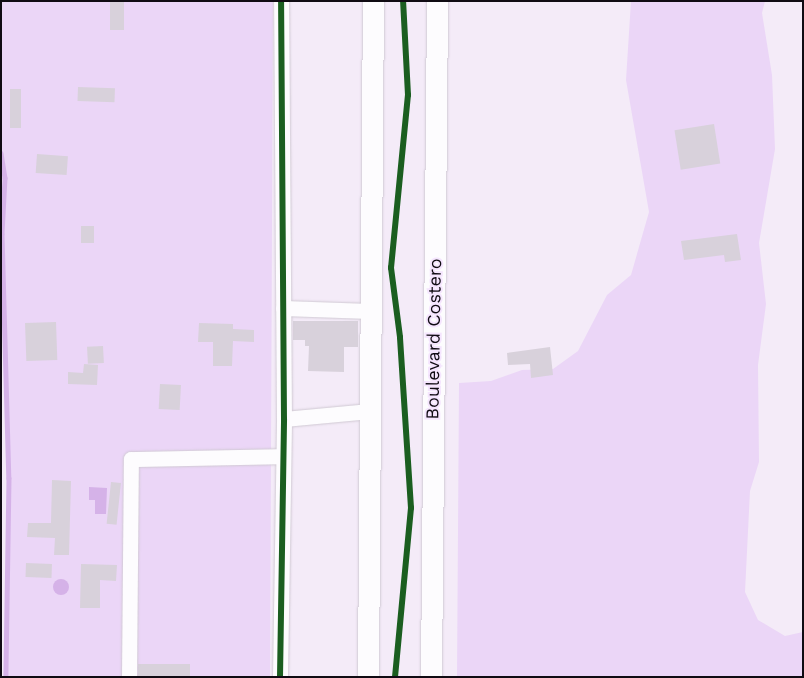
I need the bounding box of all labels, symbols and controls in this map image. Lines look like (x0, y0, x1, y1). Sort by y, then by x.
street label: Boulevard Costero (422, 258, 446, 420)

